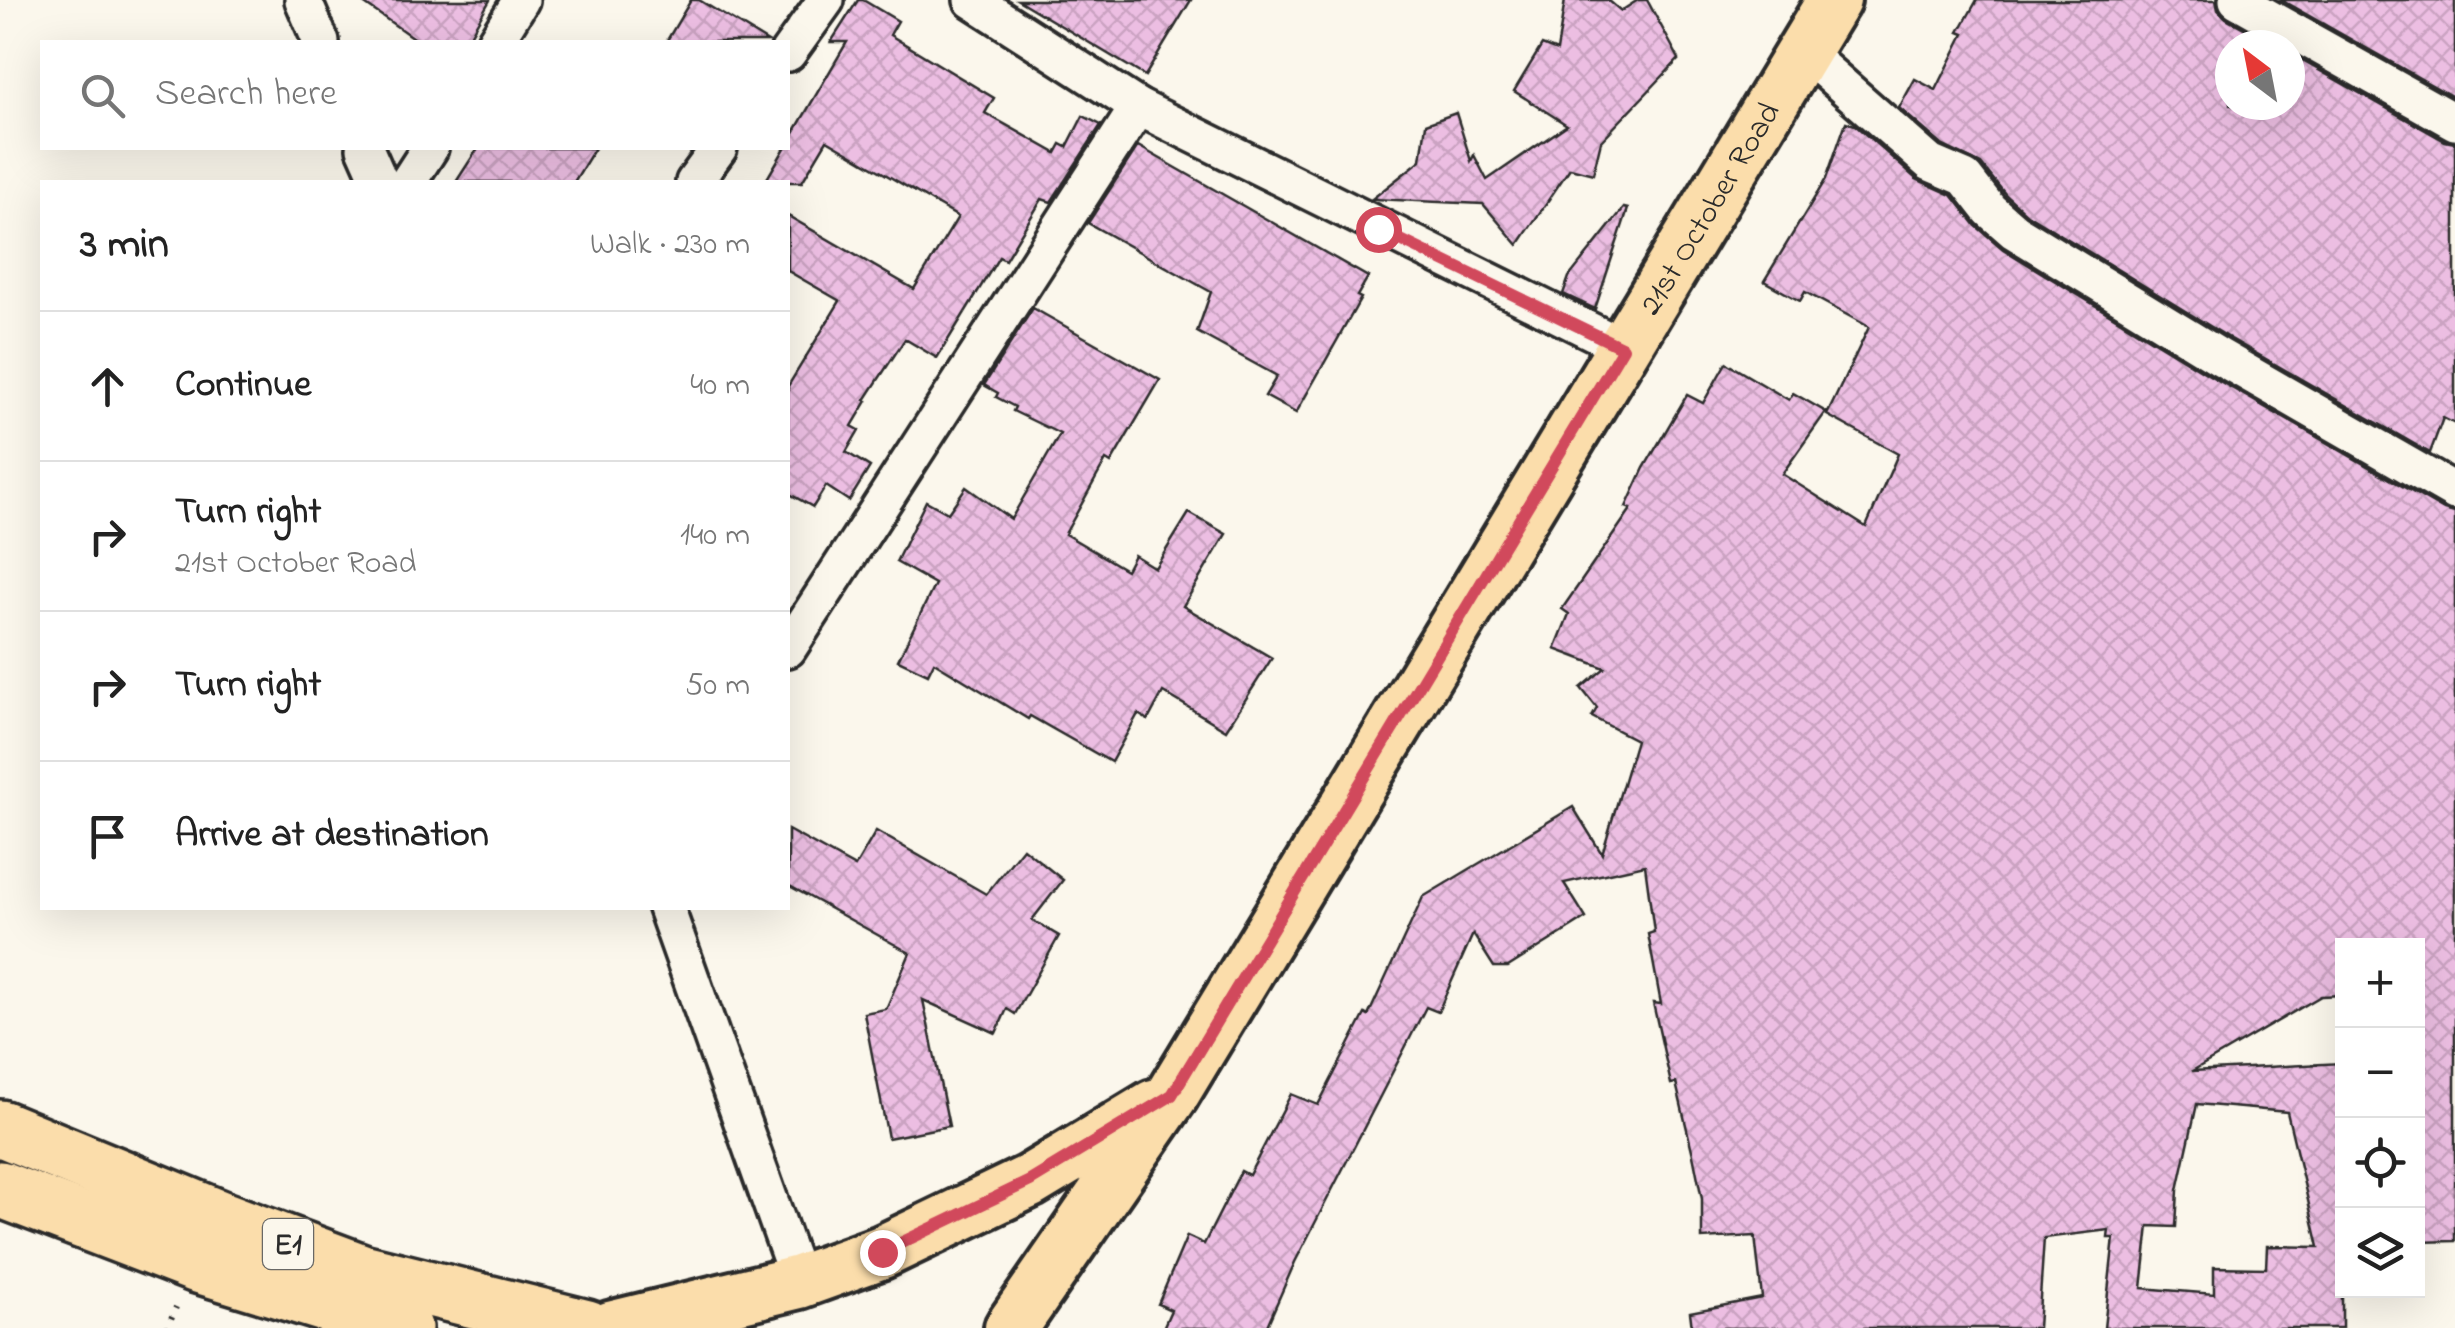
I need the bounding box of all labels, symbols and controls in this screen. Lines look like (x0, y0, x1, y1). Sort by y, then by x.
north arrow (2215, 30, 2305, 120)
search box (40, 40, 790, 150)
text: Search here (155, 67, 337, 123)
icon: search (75, 68, 130, 123)
street label: 21st October Road (1629, 94, 1794, 325)
route start (1356, 207, 1402, 253)
text: 3 min (80, 215, 169, 276)
text: Walk · 230 m (590, 222, 750, 269)
text: Continue (175, 358, 311, 414)
icon: ahead (80, 359, 135, 414)
text: 40 m (690, 363, 750, 410)
text: Turn right (175, 485, 321, 541)
icon: right (80, 509, 135, 564)
text: 140 m (680, 513, 750, 560)
text: 21st October Road (175, 541, 417, 588)
text: Turn right (175, 658, 321, 714)
icon: right (80, 659, 135, 714)
text: 50 m (685, 663, 750, 710)
text: Arrive at destination (175, 808, 489, 864)
icon: arrive (80, 809, 135, 864)
map controls (2335, 938, 2425, 1298)
button: + (2335, 938, 2425, 1028)
button: − (2335, 1028, 2425, 1118)
button: locate (2335, 1118, 2425, 1208)
button: layers (2335, 1208, 2425, 1298)
road number: E1 (263, 1219, 313, 1269)
route end (860, 1230, 906, 1276)

